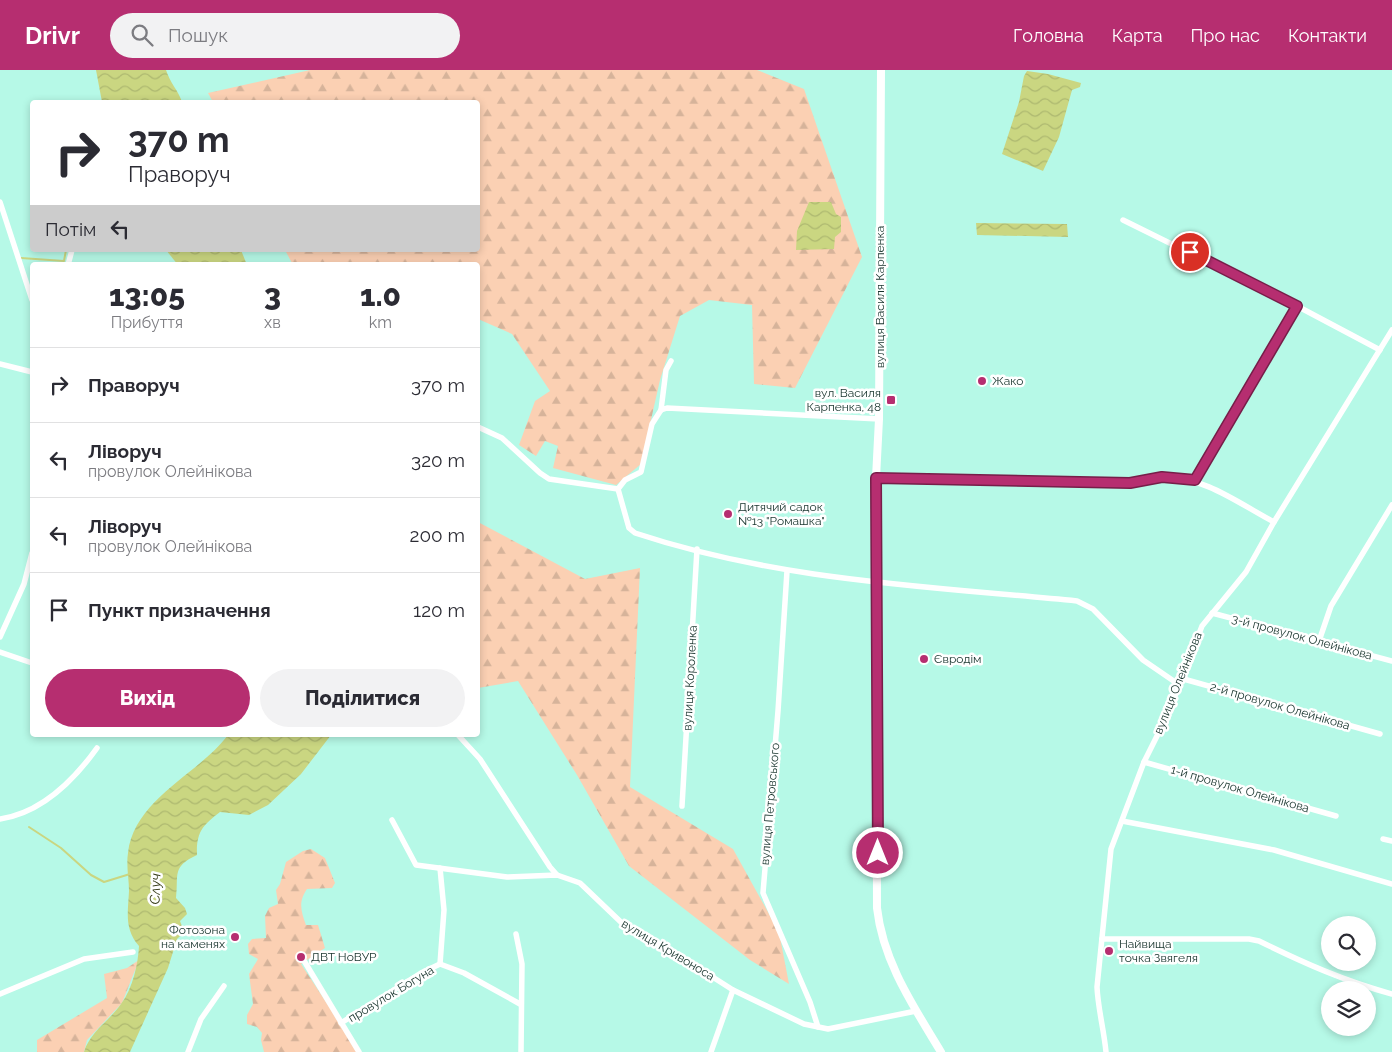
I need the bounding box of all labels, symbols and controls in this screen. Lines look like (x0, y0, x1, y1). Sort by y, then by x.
search box (110, 13, 460, 58)
text: Drivr (25, 21, 80, 50)
icon: search (128, 21, 156, 49)
text: Пошук (168, 24, 228, 46)
text: Головна (1013, 25, 1084, 46)
text: Карта (1112, 25, 1163, 46)
text: Про нас (1191, 25, 1260, 46)
text: Контакти (1288, 25, 1367, 46)
text: 370 m (128, 119, 230, 160)
icon: right (45, 120, 110, 185)
text: Праворуч (128, 161, 231, 187)
icon: left (106, 215, 134, 243)
text: Потім (45, 218, 96, 240)
street label: вулиця Василя Карпенка (873, 226, 887, 368)
pin (1169, 231, 1211, 273)
icon: arrive (1176, 238, 1204, 266)
text: 13:05 (109, 278, 185, 313)
text: 3 (264, 278, 281, 313)
text: 1.0 (360, 278, 401, 313)
text: Прибуття (111, 313, 183, 332)
text: хв (264, 313, 281, 332)
text: km (369, 313, 392, 332)
icon: right (45, 371, 73, 399)
text: Праворуч (88, 374, 180, 396)
text: 370 m (411, 374, 465, 396)
place label: Жако (992, 374, 1023, 388)
marker: Жако (976, 375, 988, 387)
place label: вул. Василя Карпенка, 48 (806, 386, 881, 414)
marker: вул. Василя Карпенка, 48 (885, 394, 897, 406)
text: Ліворуч (88, 440, 162, 462)
icon: left (45, 446, 73, 474)
text: 320 m (411, 449, 465, 471)
text: провулок Олейнікова (88, 462, 252, 481)
place label: Дитячий садок №13 "Ромашка" (738, 500, 825, 528)
marker: Дитячий садок №13 "Ромашка" (722, 508, 734, 520)
text: Ліворуч (88, 515, 162, 537)
icon: left (45, 521, 73, 549)
text: 200 m (410, 524, 465, 546)
text: провулок Олейнікова (88, 537, 252, 556)
icon: arrive (45, 596, 73, 624)
text: Пункт призначення (88, 599, 271, 621)
text: 120 m (413, 599, 465, 621)
street label: 3-й провулок Олейнікова (1230, 611, 1374, 663)
street label: вулиця Короленка (680, 625, 700, 731)
street label: вулиця Олейнікова (1151, 630, 1205, 736)
place label: Євродім (934, 652, 981, 666)
marker: Євродім (918, 653, 930, 665)
button: Вихід (45, 669, 250, 727)
button: Поділитися (260, 669, 465, 727)
street label: 2-й провулок Олейнікова (1209, 679, 1351, 733)
street label: вулиця Петровського (758, 742, 782, 866)
street label: 1-й провулок Олейнікова (1169, 763, 1311, 815)
position arrow (851, 826, 903, 878)
water label: Случ (146, 873, 164, 905)
map controls (1321, 916, 1376, 1036)
button: search (1321, 916, 1376, 971)
street label: вулиця Кривоноса (619, 917, 717, 983)
place label: Фотозона на каменях (161, 923, 225, 951)
marker: Фотозона на каменях (229, 931, 241, 943)
place label: Найвища точка Звягеля (1119, 937, 1198, 965)
marker: Найвища точка Звягеля (1103, 945, 1115, 957)
place label: ДВТ НоВУР (311, 950, 377, 964)
marker: ДВТ НоВУР (295, 951, 307, 963)
street label: провулок Богуна (346, 963, 436, 1025)
button: layers (1321, 981, 1376, 1036)

